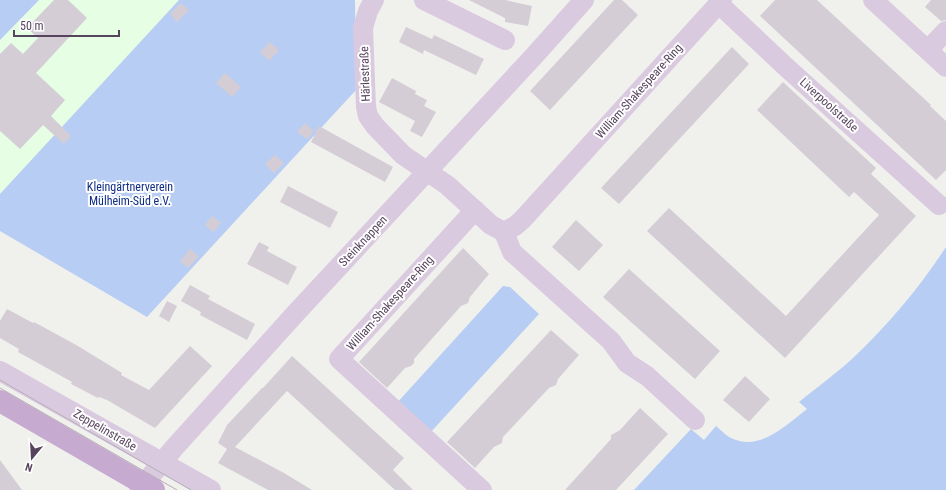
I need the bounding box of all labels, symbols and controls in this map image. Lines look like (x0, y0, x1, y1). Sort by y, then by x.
scale bar (14, 12, 119, 38)
text: 50 m (20, 19, 44, 33)
street label: William-Shakespeare-Ring (593, 41, 685, 141)
street label: Härlestraße (357, 46, 373, 102)
street label: Liverpoolstraße (797, 75, 861, 135)
park label: Kleingärtnerverein Mülheim-Süd e.V. (87, 180, 173, 208)
street label: Steinknappen (336, 213, 390, 269)
street label: William-Shakespeare-Ring (344, 253, 436, 353)
street label: Zeppelinstraße (71, 406, 139, 454)
north arrow (12, 438, 52, 478)
text: N (24, 460, 34, 474)

